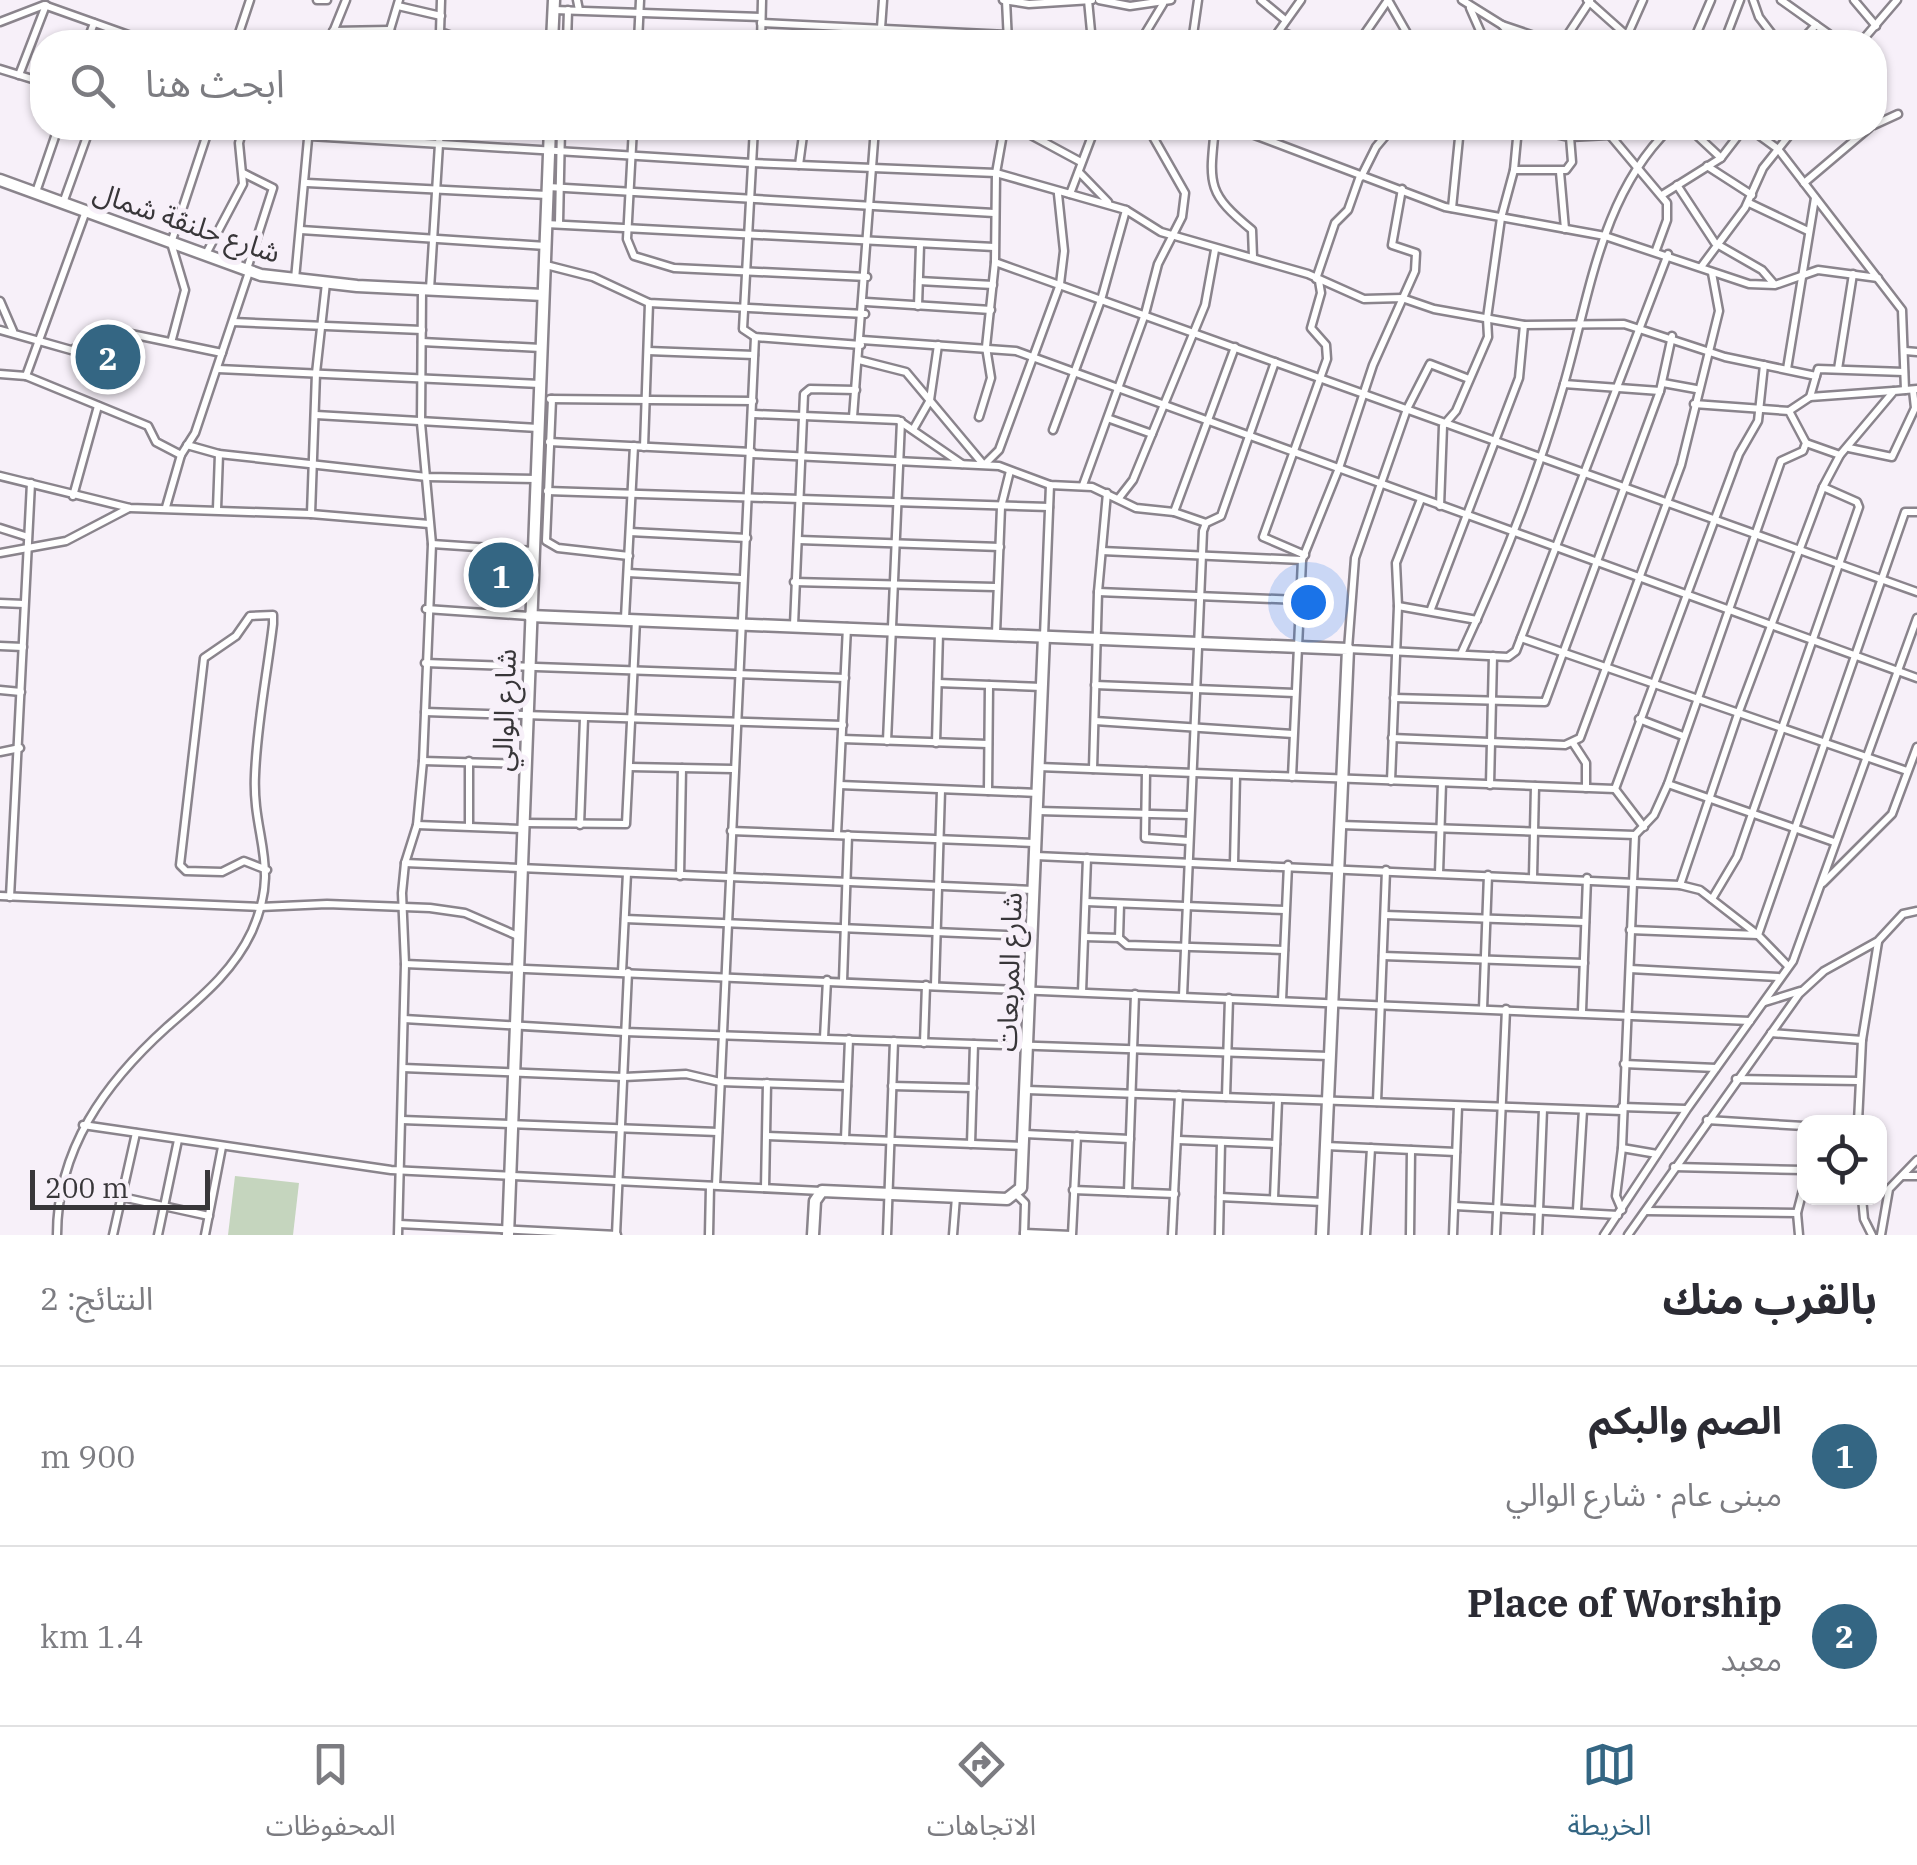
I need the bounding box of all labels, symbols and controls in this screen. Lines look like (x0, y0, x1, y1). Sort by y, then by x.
search box (30, 30, 1887, 140)
icon: search (65, 58, 120, 113)
text: ابحث هنا (145, 58, 285, 107)
street label: شارع حلنقة شمال (88, 172, 286, 274)
pin: 2 (76, 320, 140, 394)
pin: 1 (468, 538, 534, 612)
your location (1283, 577, 1334, 628)
street label: شارع الوالي (483, 648, 528, 772)
street label: شارع المربعات (987, 892, 1033, 1052)
map controls (1797, 1115, 1887, 1205)
button: locate (1797, 1115, 1887, 1205)
scale bar (30, 1165, 210, 1210)
text: 200 m (45, 1169, 129, 1206)
text: بالقرب منك (1663, 1271, 1877, 1326)
text: النتائج: 2 (40, 1277, 153, 1319)
text: الصم والبكم (1589, 1395, 1782, 1444)
text: 900 m (40, 1435, 136, 1477)
text: 1 (1835, 1435, 1854, 1477)
text: مبنى عام · شارع الوالي (1506, 1473, 1782, 1515)
text: Place of Worship (1467, 1578, 1782, 1627)
text: 1.4 km (40, 1615, 144, 1657)
text: 2 (1835, 1615, 1854, 1657)
text: معبد (1721, 1638, 1782, 1680)
tab: المحفوظات (266, 1737, 396, 1856)
tab: الاتجاهات (927, 1737, 1036, 1856)
tab: الخريطة (1567, 1737, 1651, 1856)

